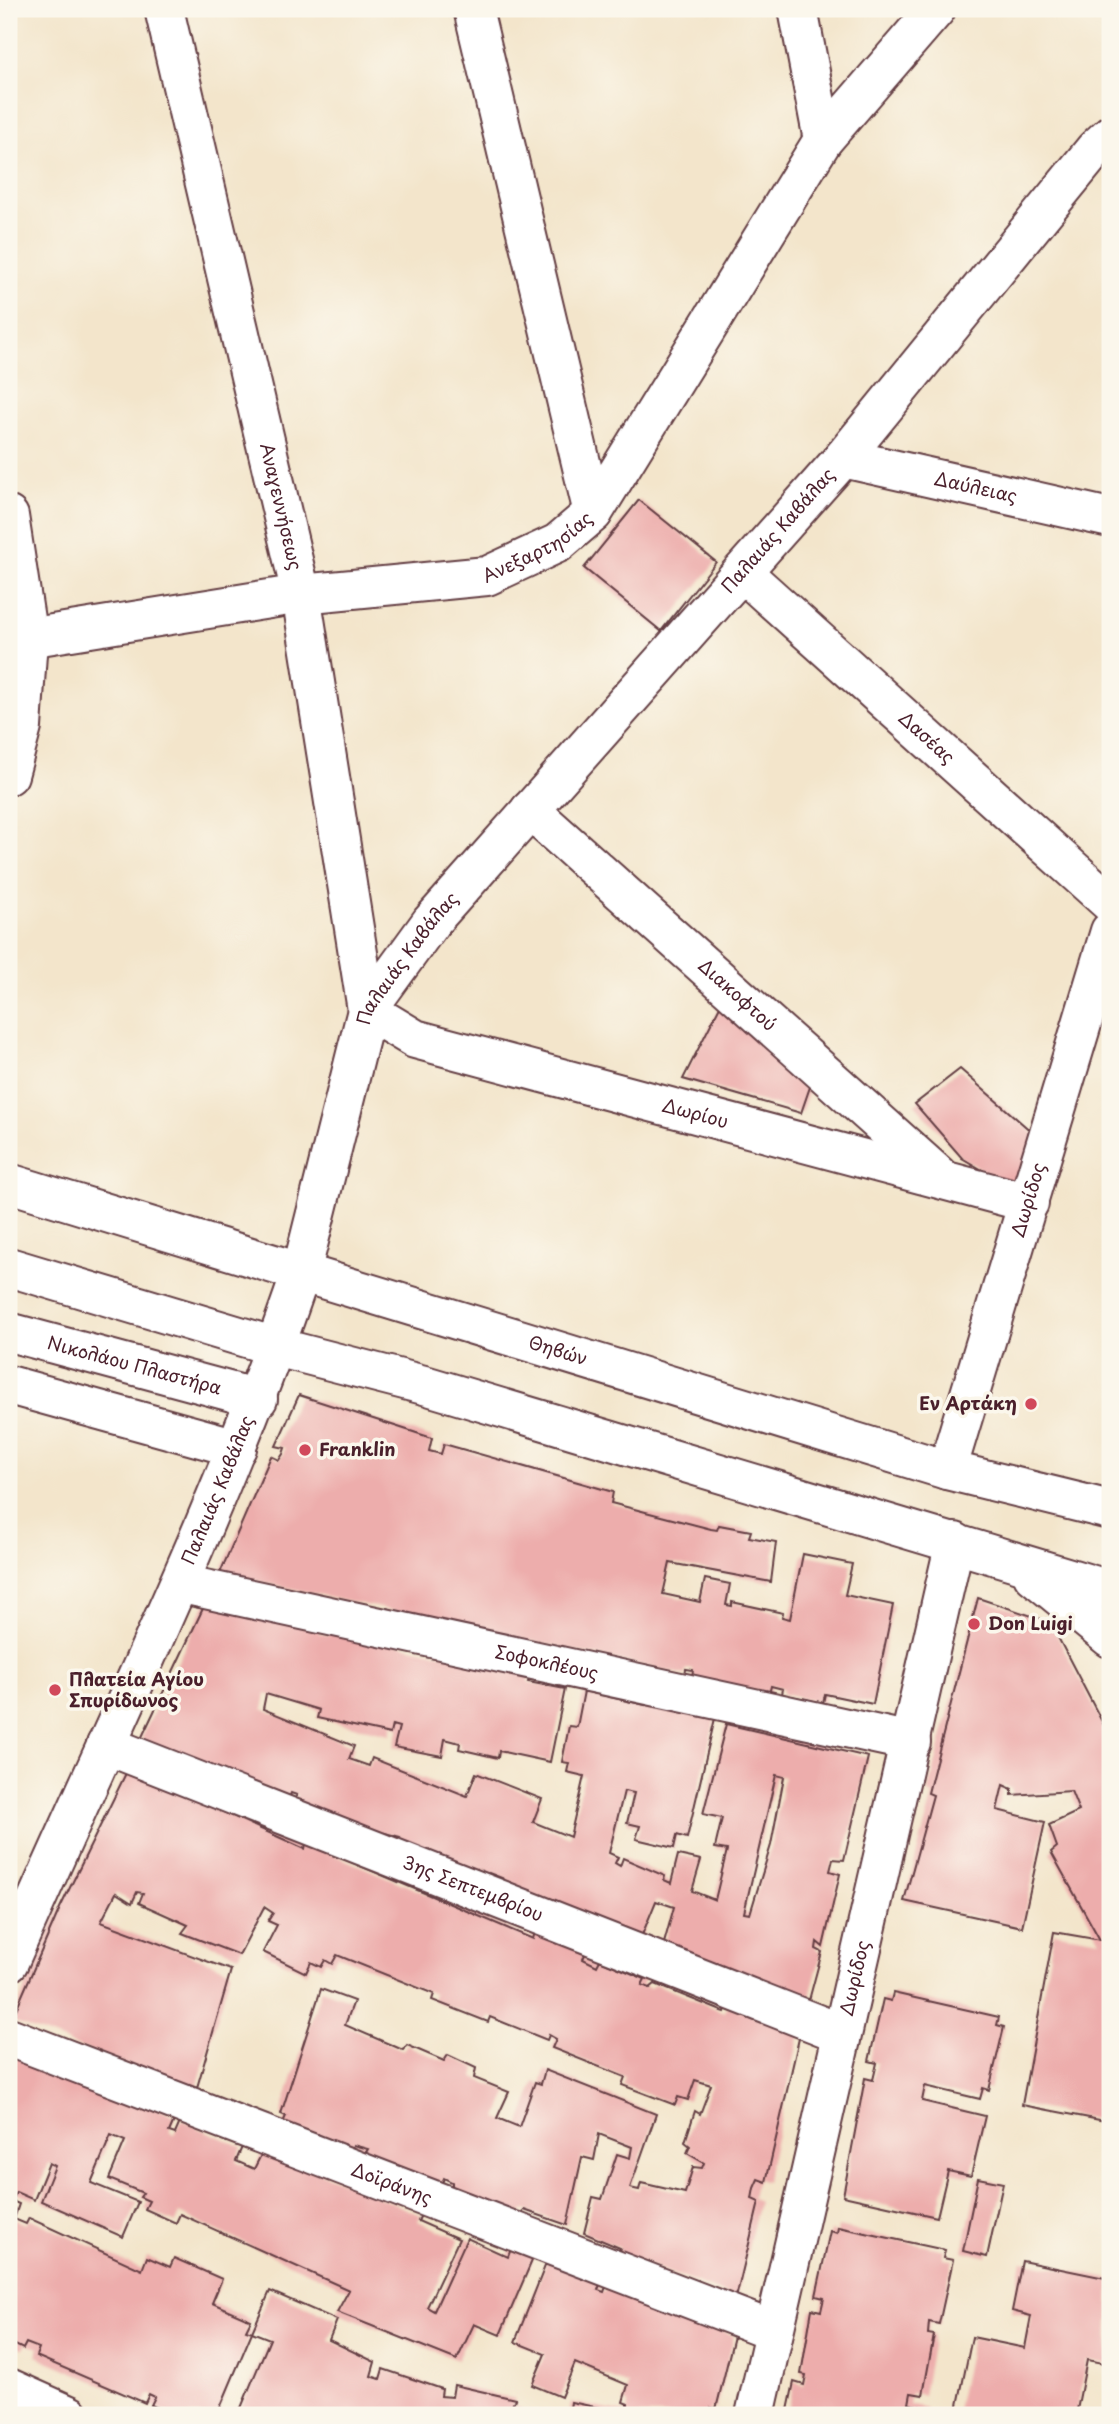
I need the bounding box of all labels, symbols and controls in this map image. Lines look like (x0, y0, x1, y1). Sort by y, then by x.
street label: Αναγεννήσεως (254, 440, 310, 573)
street label: Παλαιάς Καβάλας (714, 461, 840, 598)
street label: Δαύλειας (932, 464, 1020, 509)
street label: Ανεξαρτησίας (477, 504, 598, 588)
street label: Δασέας (893, 704, 962, 769)
street label: Παλαιάς Καβάλας (349, 885, 464, 1027)
street label: Διακοφτού (693, 952, 783, 1037)
street label: Δωρίου (659, 1091, 732, 1134)
street label: Δωρίδος (1003, 1159, 1051, 1240)
street label: Νικολάου Πλαστήρα (45, 1328, 225, 1401)
street label: Θηβών (525, 1328, 591, 1371)
place label: Εν Αρτάκη (919, 1389, 1017, 1416)
marker: Εν Αρτάκη (1023, 1396, 1039, 1412)
street label: Παλαιάς Καβάλας (174, 1411, 260, 1568)
place label: Franklin (319, 1435, 396, 1462)
marker: Franklin (297, 1442, 313, 1458)
place label: Don Luigi (988, 1609, 1073, 1636)
marker: Don Luigi (966, 1616, 982, 1632)
street label: Σοφοκλέους (493, 1637, 601, 1686)
place label: Πλατεία Αγίου Σπυρίδωνος (69, 1665, 204, 1713)
marker: Πλατεία Αγίου Σπυρίδωνος (47, 1682, 63, 1698)
street label: 3ης Σεπτεμβρίου (399, 1848, 547, 1927)
street label: Δωρίδος (832, 1938, 875, 2018)
street label: Δοϊράνης (348, 2155, 437, 2210)

